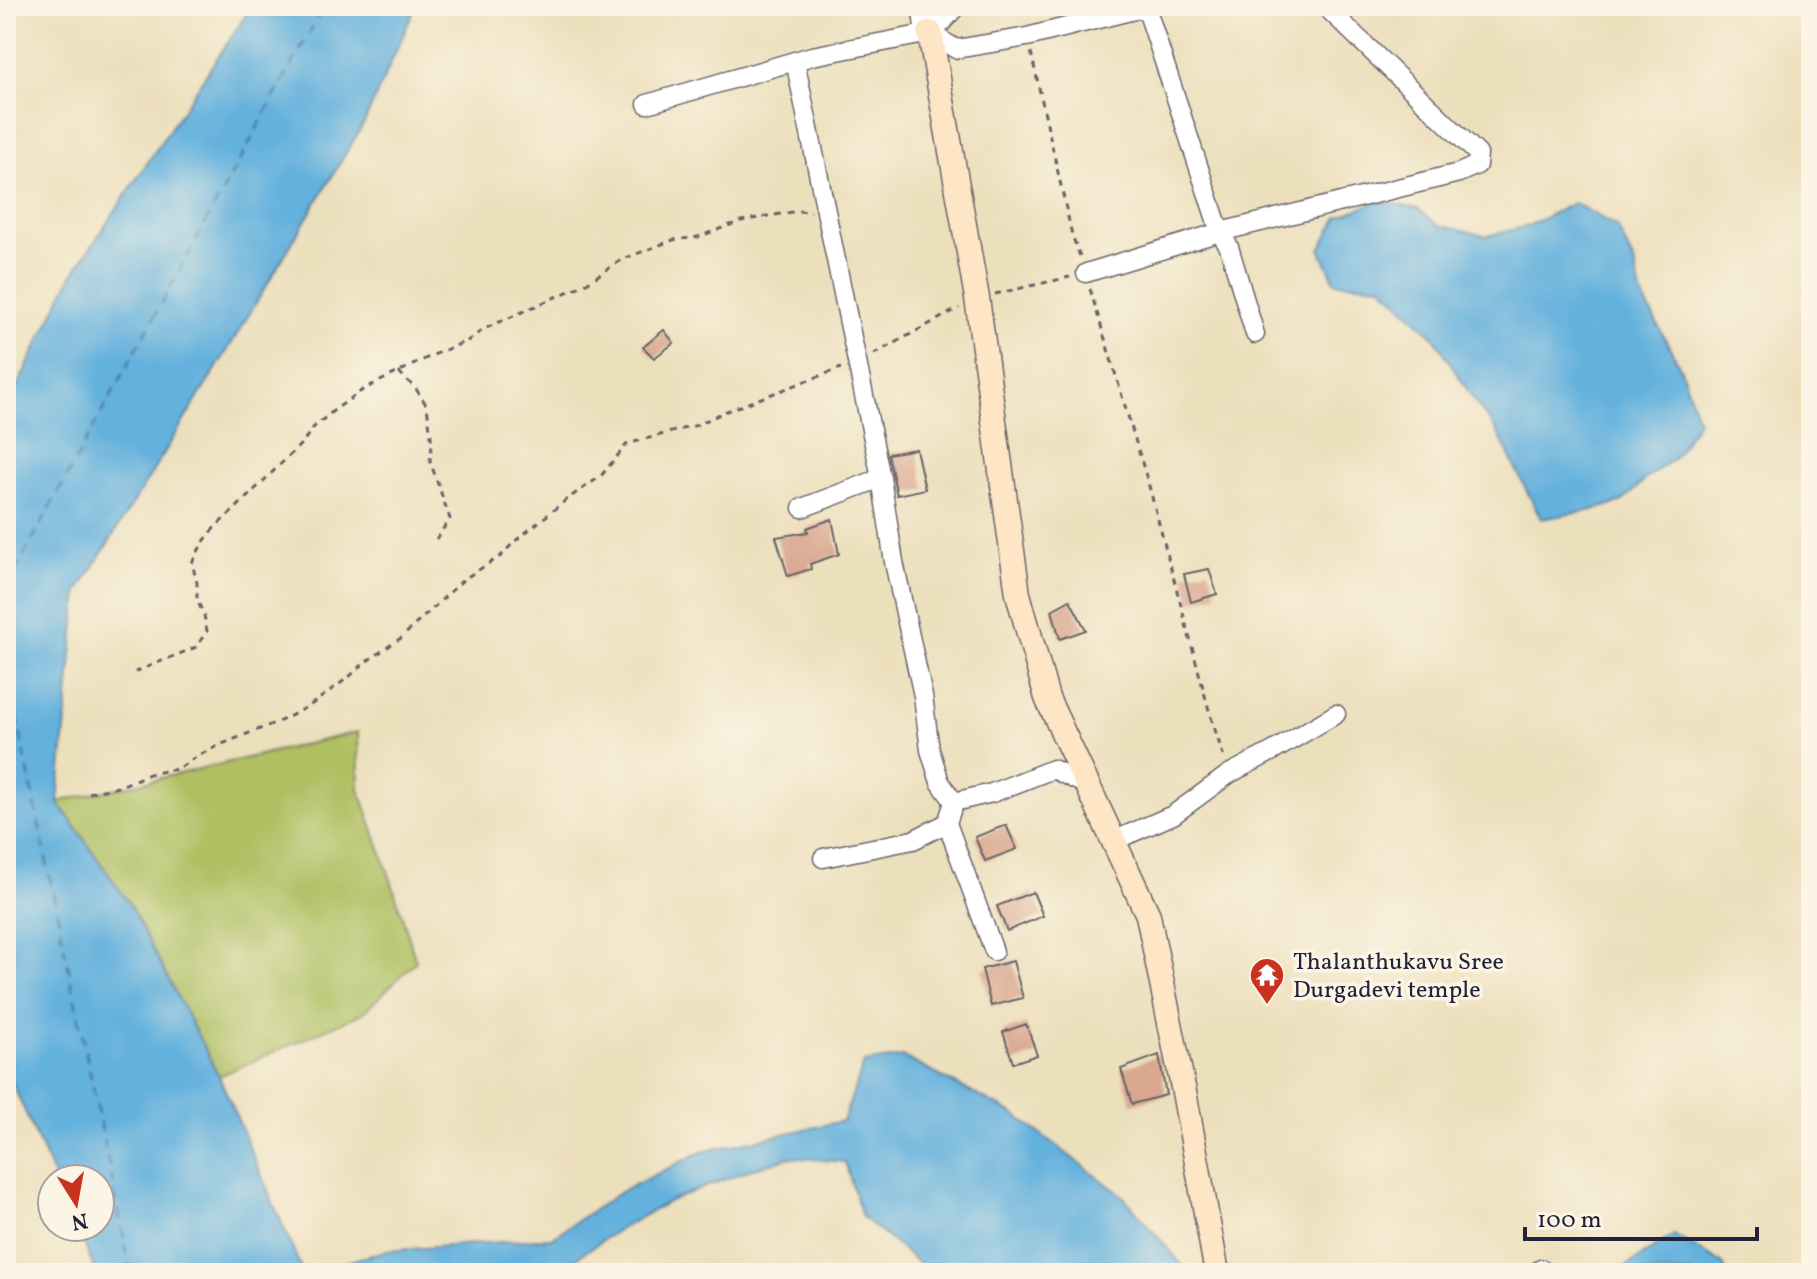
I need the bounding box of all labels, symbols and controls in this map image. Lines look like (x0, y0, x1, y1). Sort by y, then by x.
place label: Thalanthukavu Sree Durgadevi temple (1293, 946, 1504, 1008)
temple icon: Thalanthukavu Sree Durgadevi temple (1248, 956, 1286, 1006)
north arrow (36, 1163, 116, 1243)
scale bar (1525, 1191, 1757, 1241)
text: N (69, 1203, 90, 1237)
text: 100 m (1537, 1204, 1602, 1238)

